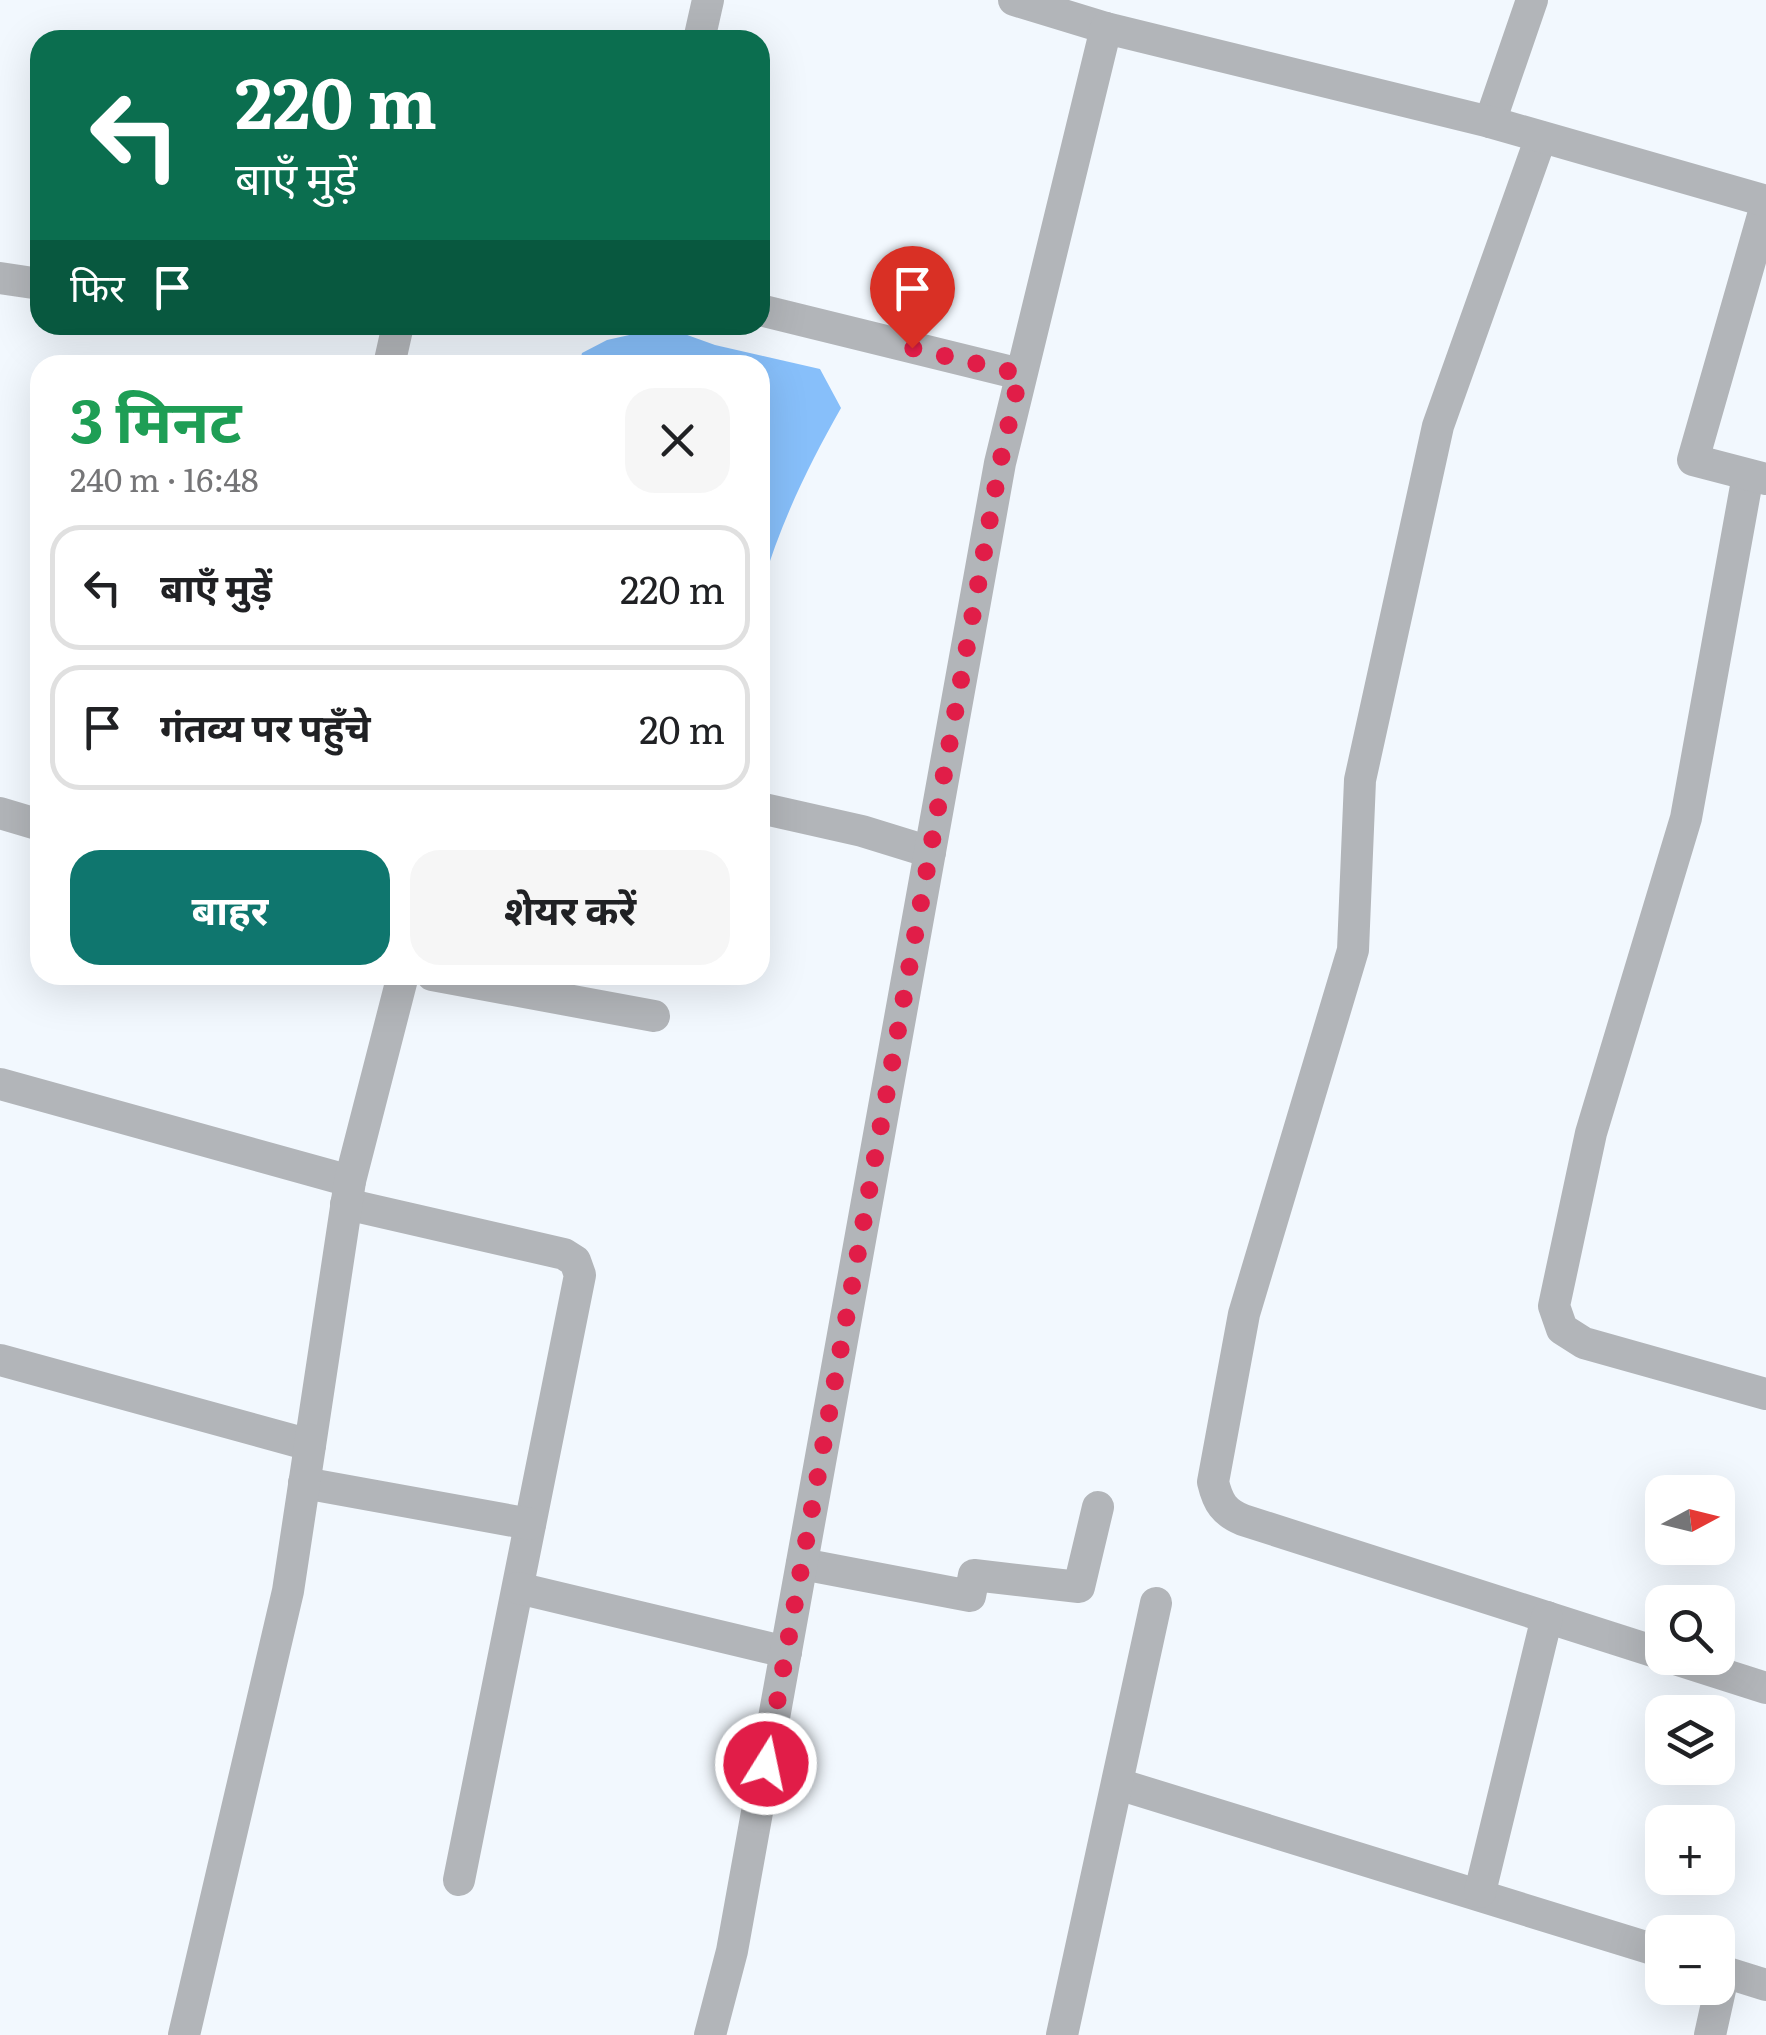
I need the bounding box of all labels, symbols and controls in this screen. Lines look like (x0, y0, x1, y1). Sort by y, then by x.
text: 220 m (235, 47, 437, 151)
icon: left (70, 70, 200, 200)
text: बाएँ मुड़ें (235, 142, 357, 209)
pin (870, 246, 955, 349)
text: फिर (70, 257, 125, 314)
icon: arrive (145, 260, 200, 315)
icon: arrive (885, 261, 940, 316)
text: 3 मिनट (70, 372, 241, 461)
button: close (625, 388, 730, 493)
text: 240 m · 16:48 (70, 454, 259, 502)
text: बाएँ मुड़ें (160, 557, 272, 614)
text: 220 m (620, 559, 725, 616)
icon: left (75, 560, 130, 615)
text: गंतव्य पर पहुँचे (160, 697, 371, 754)
text: 20 m (639, 699, 725, 756)
icon: arrive (75, 700, 130, 755)
button: बाहर (70, 850, 390, 965)
button: शेयर करें (410, 850, 730, 965)
north arrow (1645, 1475, 1735, 1565)
map controls (1645, 1475, 1735, 2005)
button: search (1645, 1585, 1735, 1675)
button: layers (1645, 1695, 1735, 1785)
position arrow (714, 1712, 818, 1816)
button: + (1645, 1805, 1735, 1895)
button: − (1645, 1915, 1735, 2005)

